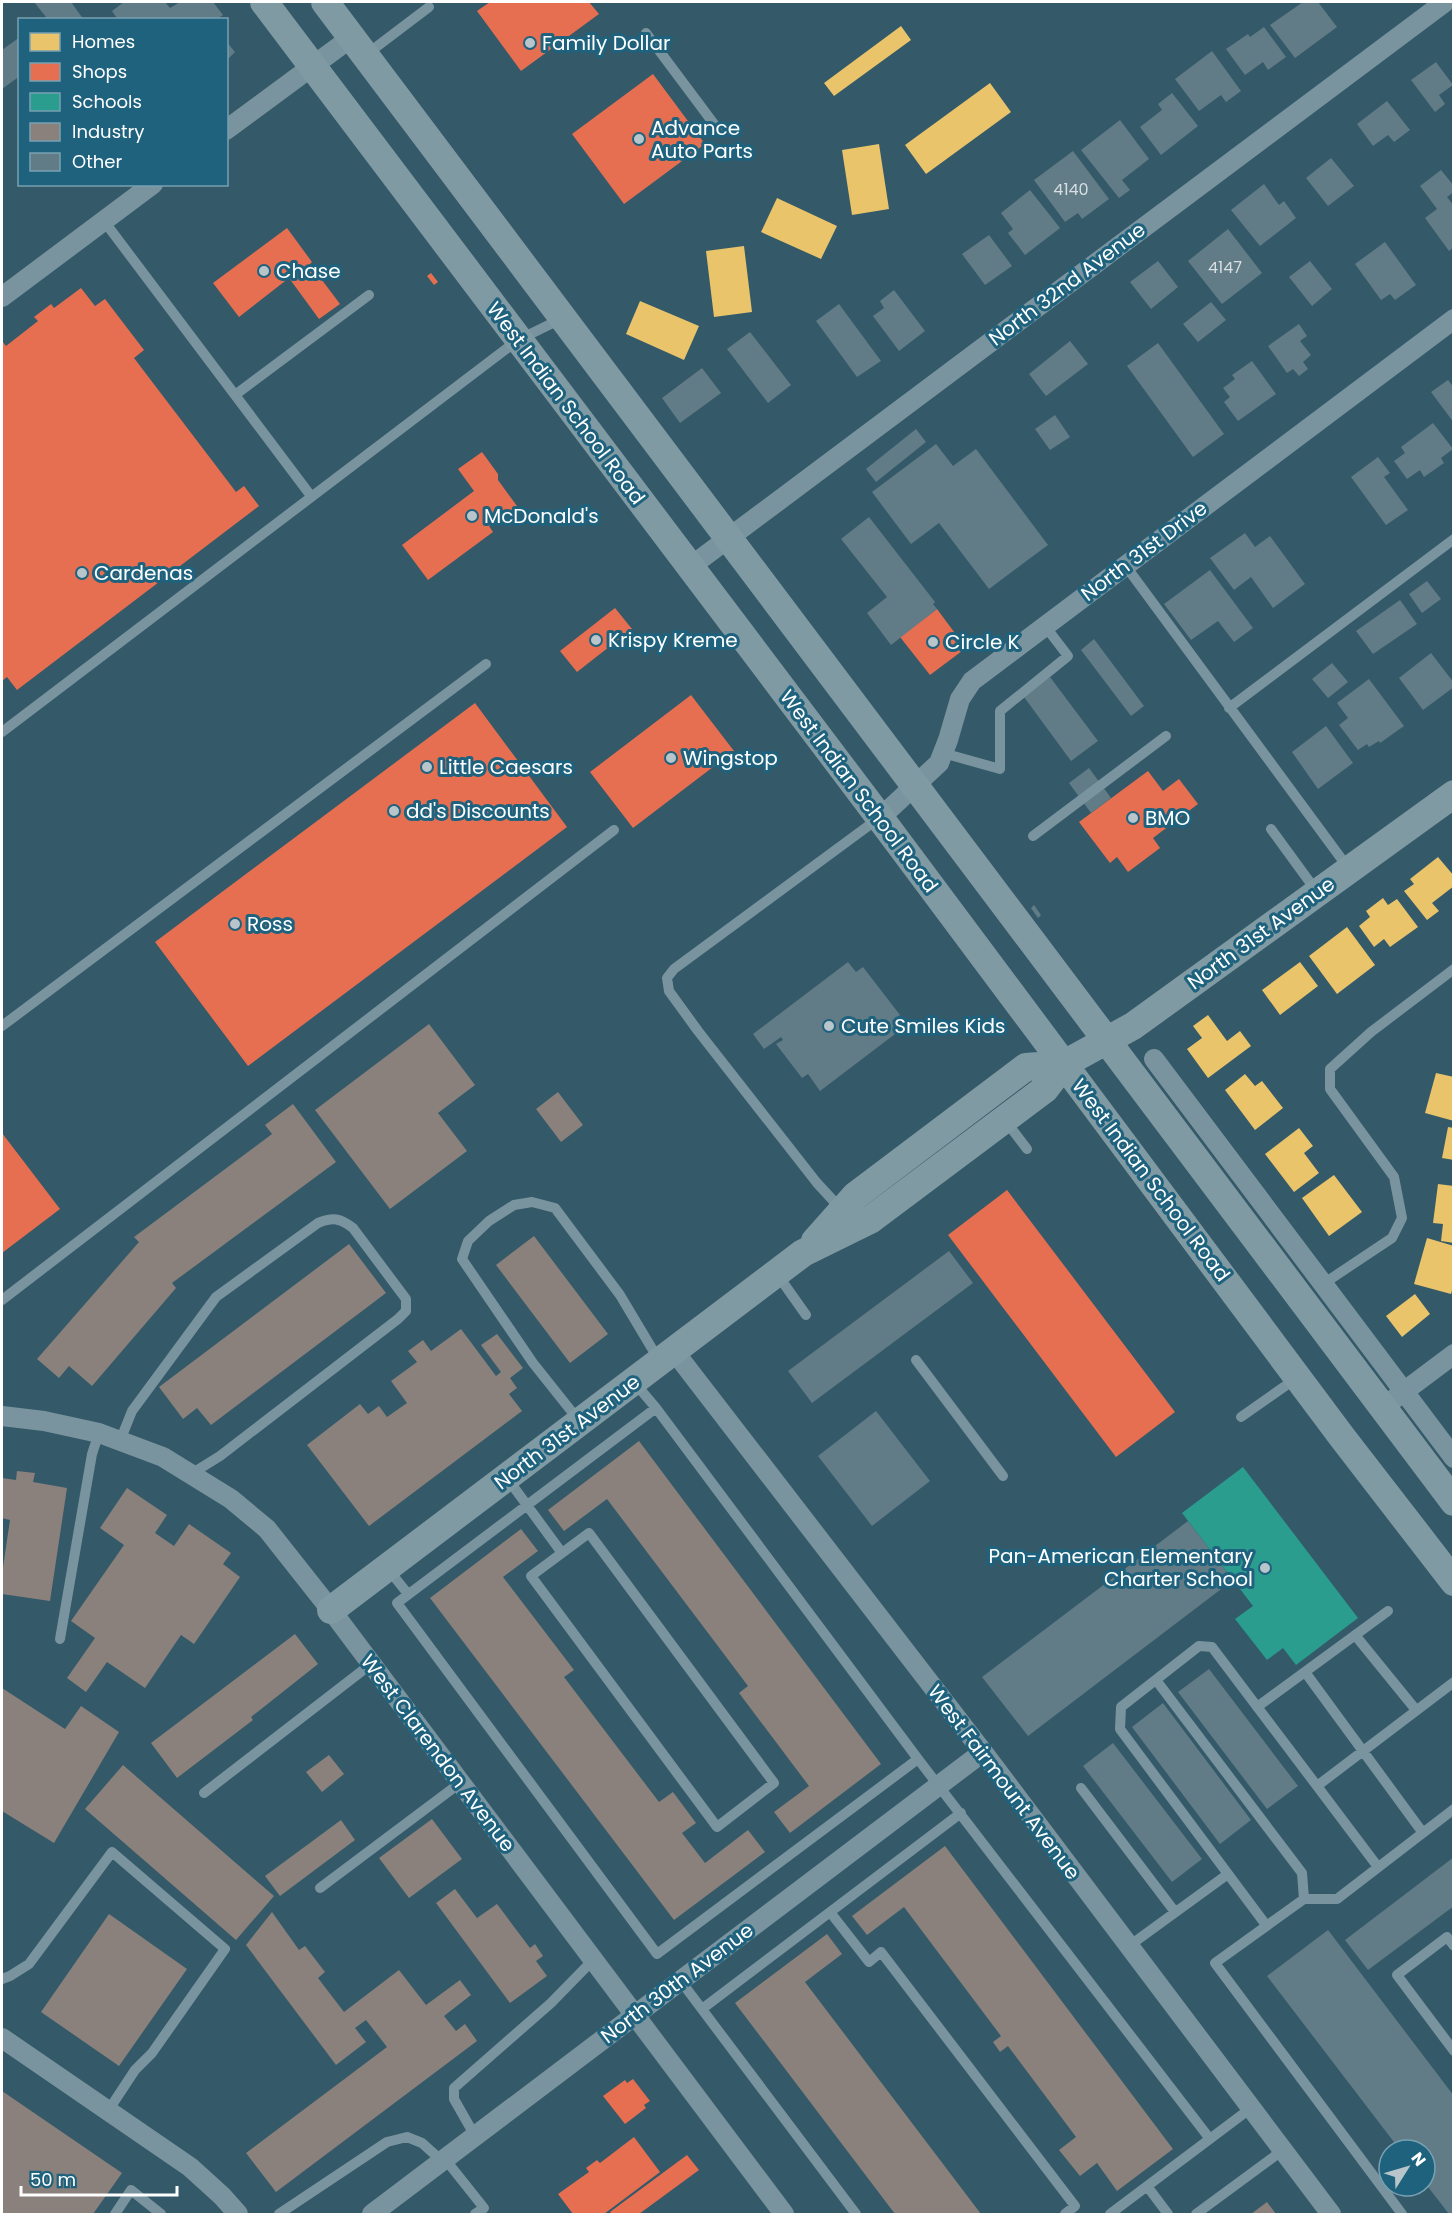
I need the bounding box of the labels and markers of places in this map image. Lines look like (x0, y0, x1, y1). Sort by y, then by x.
place label: Family Dollar (542, 29, 670, 57)
marker: Family Dollar (523, 36, 537, 50)
place label: Advance Auto Parts (651, 114, 753, 165)
marker: Advance Auto Parts (632, 132, 646, 146)
place label: Chase (276, 257, 341, 285)
marker: Chase (257, 264, 271, 278)
place label: McDonald's (484, 502, 599, 530)
marker: McDonald's (465, 509, 479, 523)
place label: Cardenas (94, 559, 193, 587)
marker: Cardenas (75, 566, 89, 580)
place label: Krispy Kreme (608, 626, 738, 654)
place label: Circle K (945, 628, 1020, 656)
marker: Krispy Kreme (589, 633, 603, 647)
marker: Circle K (926, 635, 940, 649)
place label: Wingstop (683, 744, 778, 772)
marker: Wingstop (664, 751, 678, 765)
place label: Little Caesars (439, 753, 573, 781)
marker: Little Caesars (420, 760, 434, 774)
place label: dd's Discounts (406, 797, 550, 825)
marker: dd's Discounts (387, 804, 401, 818)
place label: BMO (1145, 804, 1190, 832)
marker: BMO (1126, 811, 1140, 825)
place label: Ross (247, 910, 293, 938)
marker: Ross (228, 917, 242, 931)
place label: Cute Smiles Kids (841, 1012, 1005, 1040)
marker: Cute Smiles Kids (822, 1019, 836, 1033)
place label: Pan-American Elementary Charter School (989, 1542, 1253, 1593)
marker: Pan-American Elementary Charter School (1258, 1561, 1272, 1575)

